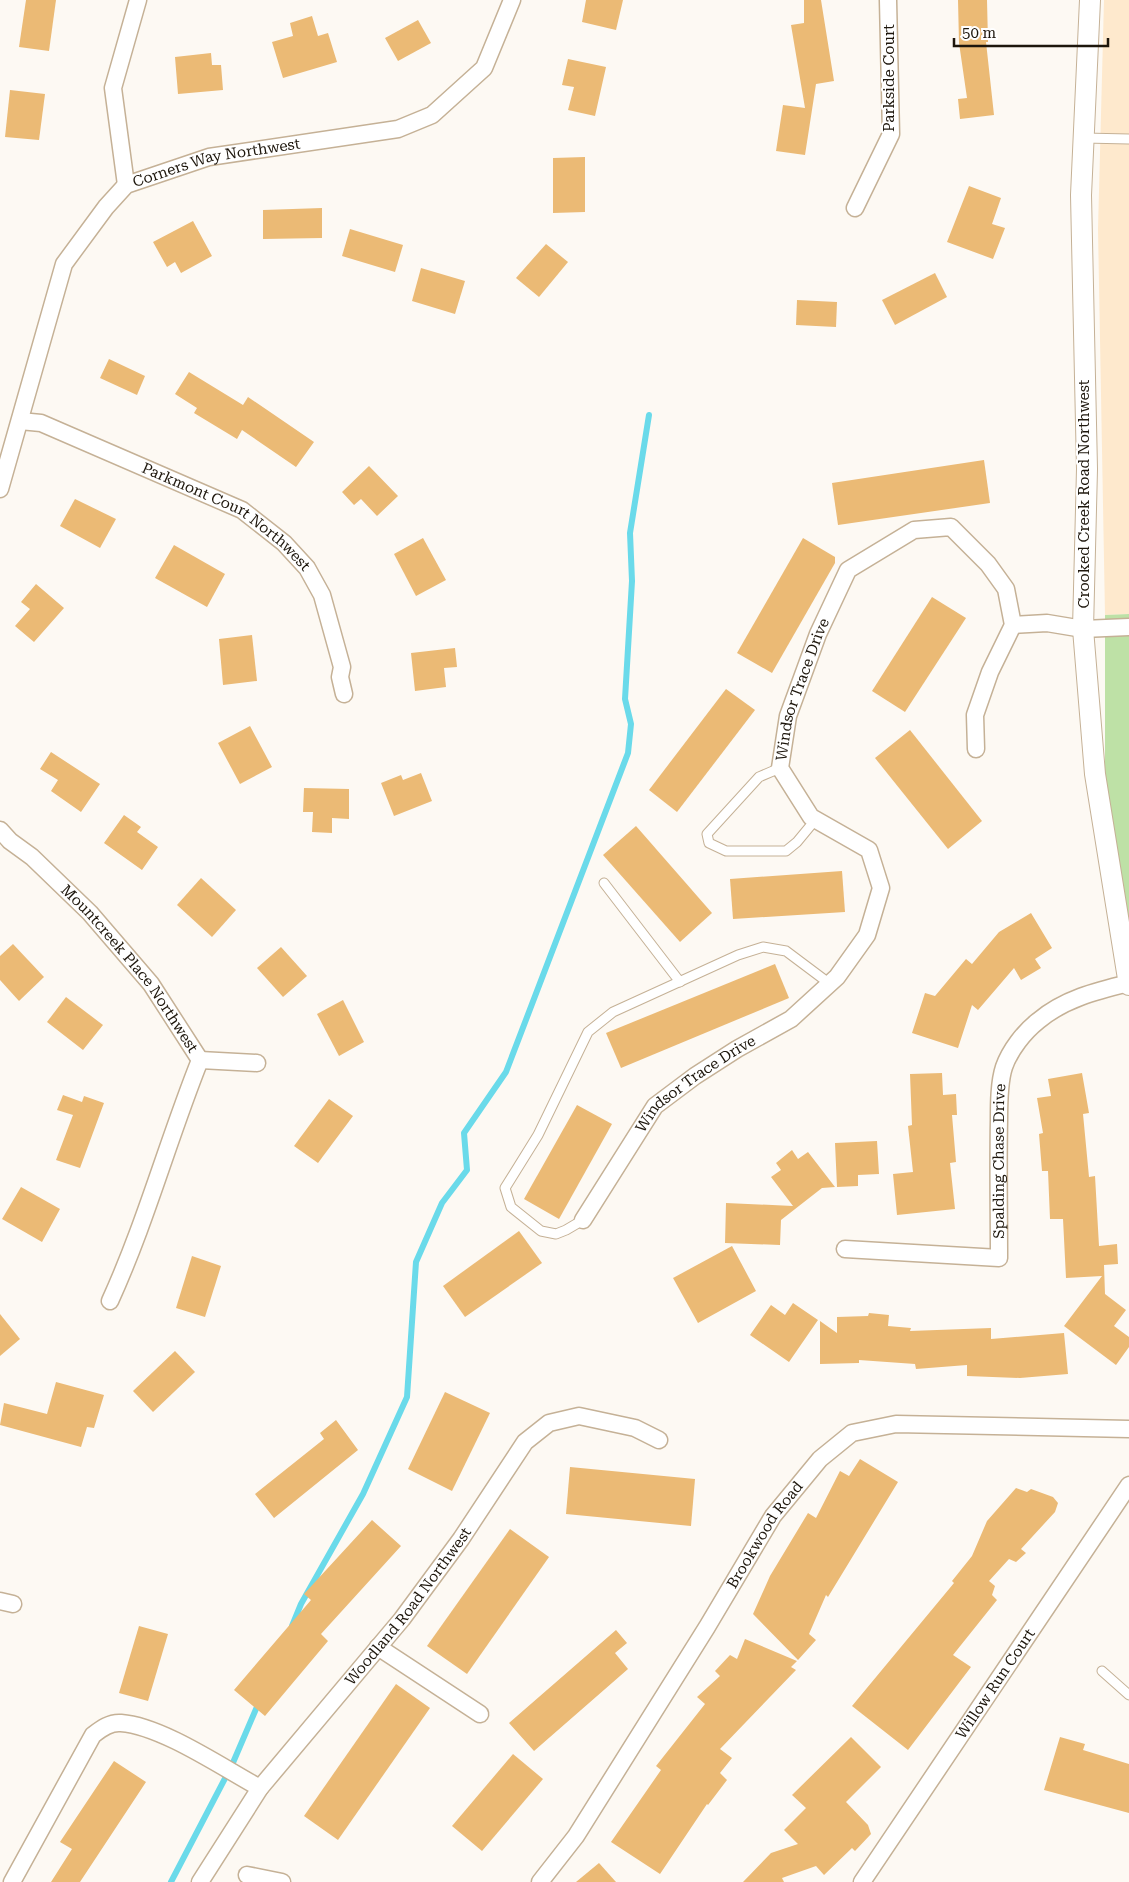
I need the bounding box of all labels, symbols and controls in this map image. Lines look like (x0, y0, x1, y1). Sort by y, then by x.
scale bar (954, 15, 1108, 47)
street label: Parkside Court (880, 24, 898, 132)
text: 50 m (962, 24, 997, 42)
street label: Corners Way Northwest (130, 135, 302, 191)
street label: Crooked Creek Road Northwest (1075, 379, 1093, 608)
street label: Parkmont Court Northwest (139, 459, 314, 575)
street label: Windsor Trace Drive (772, 615, 833, 762)
street label: Mountcreek Place Northwest (57, 881, 202, 1056)
street label: Windsor Trace Drive (632, 1032, 759, 1136)
street label: Spalding Chase Drive (990, 1083, 1009, 1239)
street label: Brookwood Road (723, 1477, 807, 1592)
street label: Woodland Road Northwest (341, 1524, 475, 1689)
street label: Willow Run Court (952, 1625, 1039, 1742)

